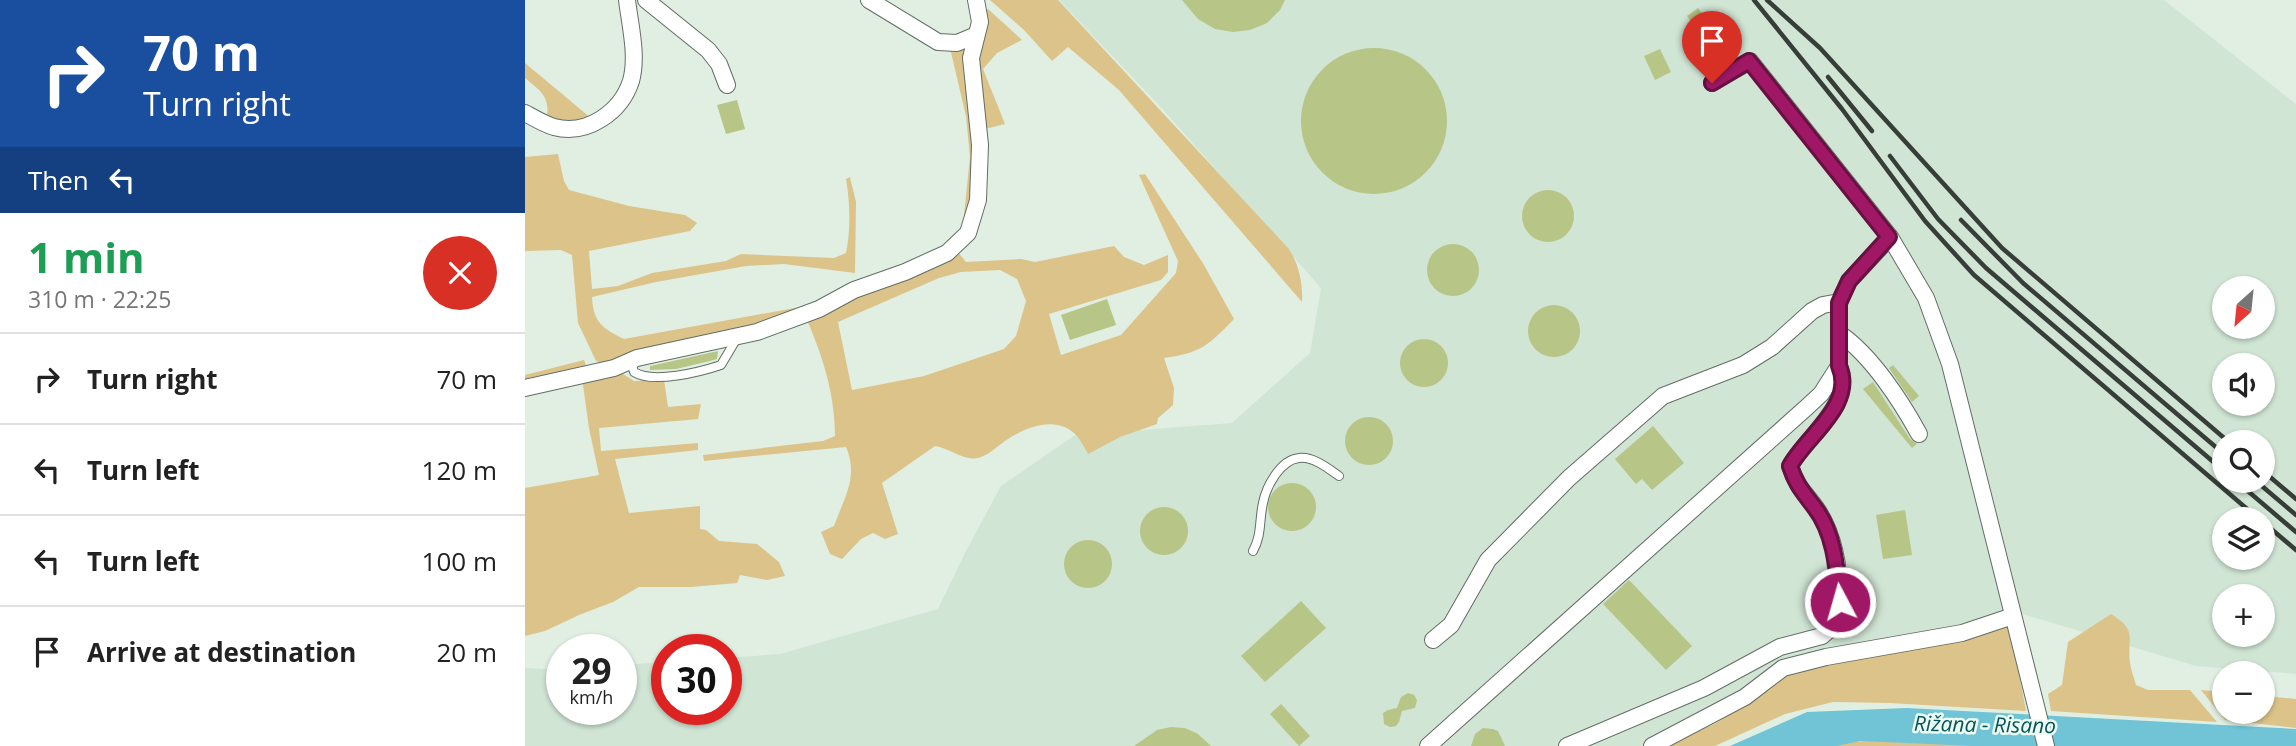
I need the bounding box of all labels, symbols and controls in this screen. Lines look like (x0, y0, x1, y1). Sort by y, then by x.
pin (1682, 11, 1742, 83)
text: 70 m (143, 19, 260, 85)
icon: arrive (1693, 22, 1731, 60)
icon: right (28, 28, 119, 119)
text: Turn right (143, 82, 291, 125)
icon: left (103, 161, 141, 199)
text: Then (28, 162, 89, 198)
text: 1 min (28, 228, 145, 285)
button: close (423, 236, 497, 310)
north arrow (2212, 276, 2275, 340)
map controls (2212, 276, 2275, 724)
text: 310 m · 22:25 (28, 283, 171, 315)
button: sound (2212, 353, 2275, 416)
icon: right (28, 360, 66, 398)
text: Turn right (87, 361, 218, 397)
text: 70 m (436, 361, 497, 397)
button: search (2212, 430, 2275, 493)
icon: left (28, 451, 66, 489)
text: Turn left (87, 452, 199, 488)
text: 120 m (422, 452, 497, 488)
button: layers (2212, 507, 2275, 570)
icon: left (28, 542, 66, 580)
text: Turn left (87, 543, 199, 579)
text: 100 m (422, 543, 497, 579)
position arrow (1803, 565, 1877, 639)
button: + (2212, 584, 2275, 647)
icon: arrive (28, 633, 66, 671)
text: Arrive at destination (87, 634, 356, 670)
text: 20 m (436, 634, 497, 670)
speed limit sign: 30 (651, 634, 742, 725)
text: 29 (571, 647, 612, 694)
button: − (2212, 661, 2275, 724)
text: km/h (570, 685, 613, 709)
water label: Rižana - Risano (1914, 709, 2056, 739)

